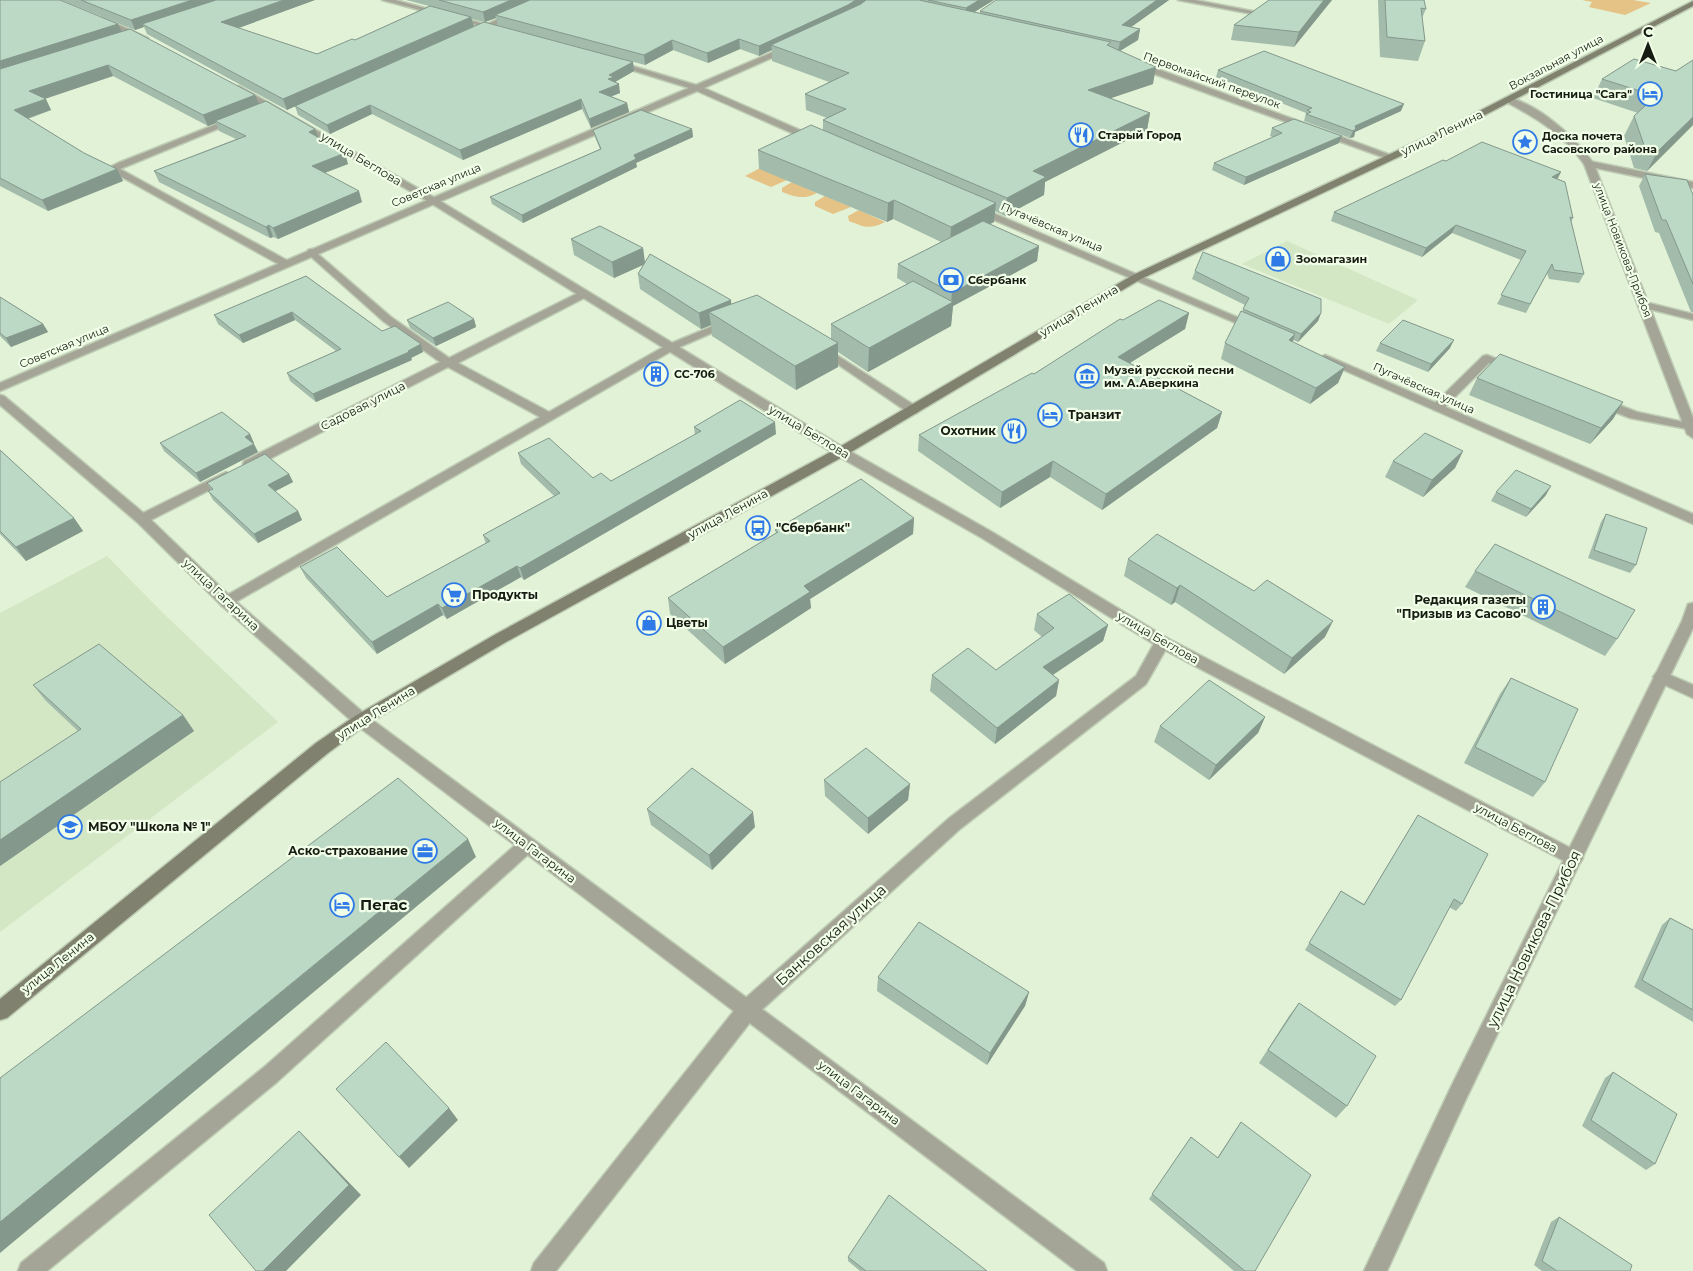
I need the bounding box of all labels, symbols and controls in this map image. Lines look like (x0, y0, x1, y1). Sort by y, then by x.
north arrow (1623, 20, 1673, 70)
text: С (1643, 23, 1653, 41)
street label: Вокзальная улица (1506, 31, 1606, 93)
street label: Первомайский переулок (1141, 49, 1283, 112)
hotel icon: Гостиница "Сага" (1637, 81, 1663, 107)
place label: Гостиница "Сага" (1530, 87, 1632, 101)
street label: улица Ленина (1398, 106, 1485, 159)
restaurant icon: Старый Город (1068, 122, 1094, 148)
street label: улица Беглова (317, 128, 404, 189)
place label: Старый Город (1098, 128, 1182, 142)
place icon: Доска почета Сасовского района (1512, 129, 1538, 155)
place label: Доска почета Сасовского района (1542, 129, 1657, 156)
street label: Советская улица (389, 160, 483, 210)
street label: улица Новикова-Прибоя (1590, 180, 1655, 319)
street label: Пугачёвская улица (999, 199, 1105, 255)
shop icon: Зоомагазин (1265, 246, 1291, 272)
place label: Зоомагазин (1295, 252, 1367, 266)
bank icon: Сбербанк (938, 267, 964, 293)
place label: Сбербанк (968, 273, 1027, 287)
street label: улица Ленина (1036, 281, 1121, 340)
street label: Советская улица (17, 321, 111, 371)
street label: Пугачёвская улица (1371, 359, 1477, 417)
building icon: СС-706 (643, 361, 669, 387)
museum icon: Музей русской песни им. А.Аверкина (1074, 363, 1100, 389)
place label: Музей русской песни им. А.Аверкина (1104, 363, 1234, 390)
place label: СС-706 (674, 367, 715, 381)
street label: Садовая улица (318, 378, 408, 433)
street label: улица Беглова (765, 401, 852, 462)
hotel icon: Транзит (1037, 402, 1063, 428)
place label: Транзит (1068, 407, 1122, 422)
restaurant icon: Охотник (1001, 418, 1027, 444)
place label: Охотник (941, 423, 996, 438)
street label: улица Ленина (684, 485, 770, 542)
bus stop icon: "Сбербанк" (745, 515, 771, 541)
place label: "Сбербанк" (776, 520, 850, 535)
street label: улица Гагарина (180, 555, 262, 634)
supermarket icon: Продукты (441, 582, 467, 608)
place label: Продукты (472, 587, 538, 602)
place label: Редакция газеты "Призыв из Сасово" (1396, 592, 1526, 621)
building icon: Редакция газеты "Призыв из Сасово" (1530, 594, 1556, 620)
street label: улица Беглова (1114, 608, 1202, 667)
shop icon: Цветы (636, 610, 662, 636)
place label: Цветы (666, 615, 708, 630)
street label: улица Ленина (333, 683, 417, 743)
street label: улица Беглова (1471, 799, 1560, 856)
school or university icon: МБОУ "Школа № 1" (57, 814, 83, 840)
street label: улица Гагарина (491, 814, 579, 886)
place label: МБОУ "Школа № 1" (88, 819, 211, 834)
office icon: Аско-страхование (412, 838, 438, 864)
place label: Аско-страхование (288, 843, 408, 858)
street label: улица Новикова-Прибоя (1482, 847, 1585, 1031)
street label: Банковская улица (771, 880, 890, 989)
hotel icon: Пегас (329, 892, 355, 918)
place label: Пегас (360, 895, 408, 914)
street label: улица Ленина (18, 929, 97, 997)
street label: улица Гагарина (815, 1056, 903, 1128)

